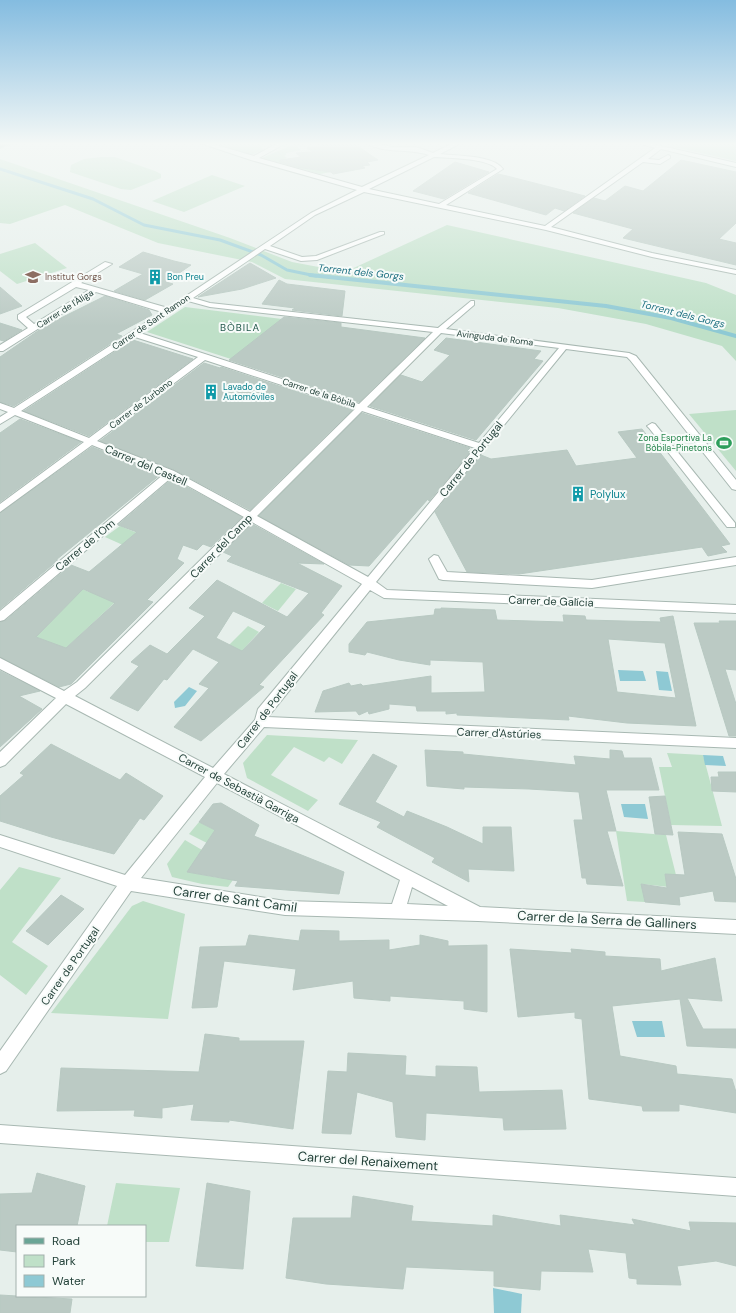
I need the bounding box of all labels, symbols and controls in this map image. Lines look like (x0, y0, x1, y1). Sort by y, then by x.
water label: Torrent dels Gorgs (317, 261, 405, 283)
school or university icon: Institut Gorgs (24, 268, 42, 286)
building icon: Bon Preu (146, 268, 164, 286)
place label: Institut Gorgs (45, 271, 102, 283)
place label: Bon Preu (167, 271, 204, 283)
street label: Carrer de l'Àliga (34, 286, 96, 331)
street label: Carrer de Sant Ramon (110, 291, 192, 353)
water label: Torrent dels Gorgs (640, 297, 726, 331)
district label: BÒBILA (220, 321, 260, 334)
street label: Avinguda de Roma (456, 327, 534, 349)
street label: Carrer de la Bòbila (281, 375, 357, 411)
street label: Carrer de Zurbano (107, 376, 175, 432)
place label: Lavado de Automóviles (223, 381, 275, 403)
building icon: Lavado de Automóviles (202, 383, 220, 401)
street label: Carrer de Portugal (436, 418, 506, 500)
place label: Zona Esportiva La Bòbila-Pinetons (638, 432, 712, 454)
sports icon: Zona Esportiva La Bòbila-Pinetons (715, 434, 733, 452)
street label: Carrer del Castell (103, 441, 189, 489)
building icon: Polylux (569, 485, 587, 503)
place label: Polylux (590, 487, 626, 501)
street label: Carrer del Camp (187, 511, 255, 581)
street label: Carrer de l'Om (52, 516, 118, 574)
street label: Carrer de Galícia (508, 593, 594, 609)
street label: Carrer de Portugal (233, 669, 301, 751)
street label: Carrer d'Astúries (456, 725, 542, 741)
street label: Carrer de Sebastià Garriga (176, 750, 302, 826)
street label: Carrer de Sant Camil (172, 882, 298, 916)
street label: Carrer de la Serra de Galliners (517, 907, 697, 933)
street label: Carrer de Portugal (38, 924, 102, 1008)
street label: Carrer del Renaixement (297, 1148, 439, 1174)
legend (16, 1225, 146, 1297)
text: Road (52, 1233, 80, 1249)
text: Park (52, 1253, 76, 1269)
text: Water (52, 1273, 86, 1289)

